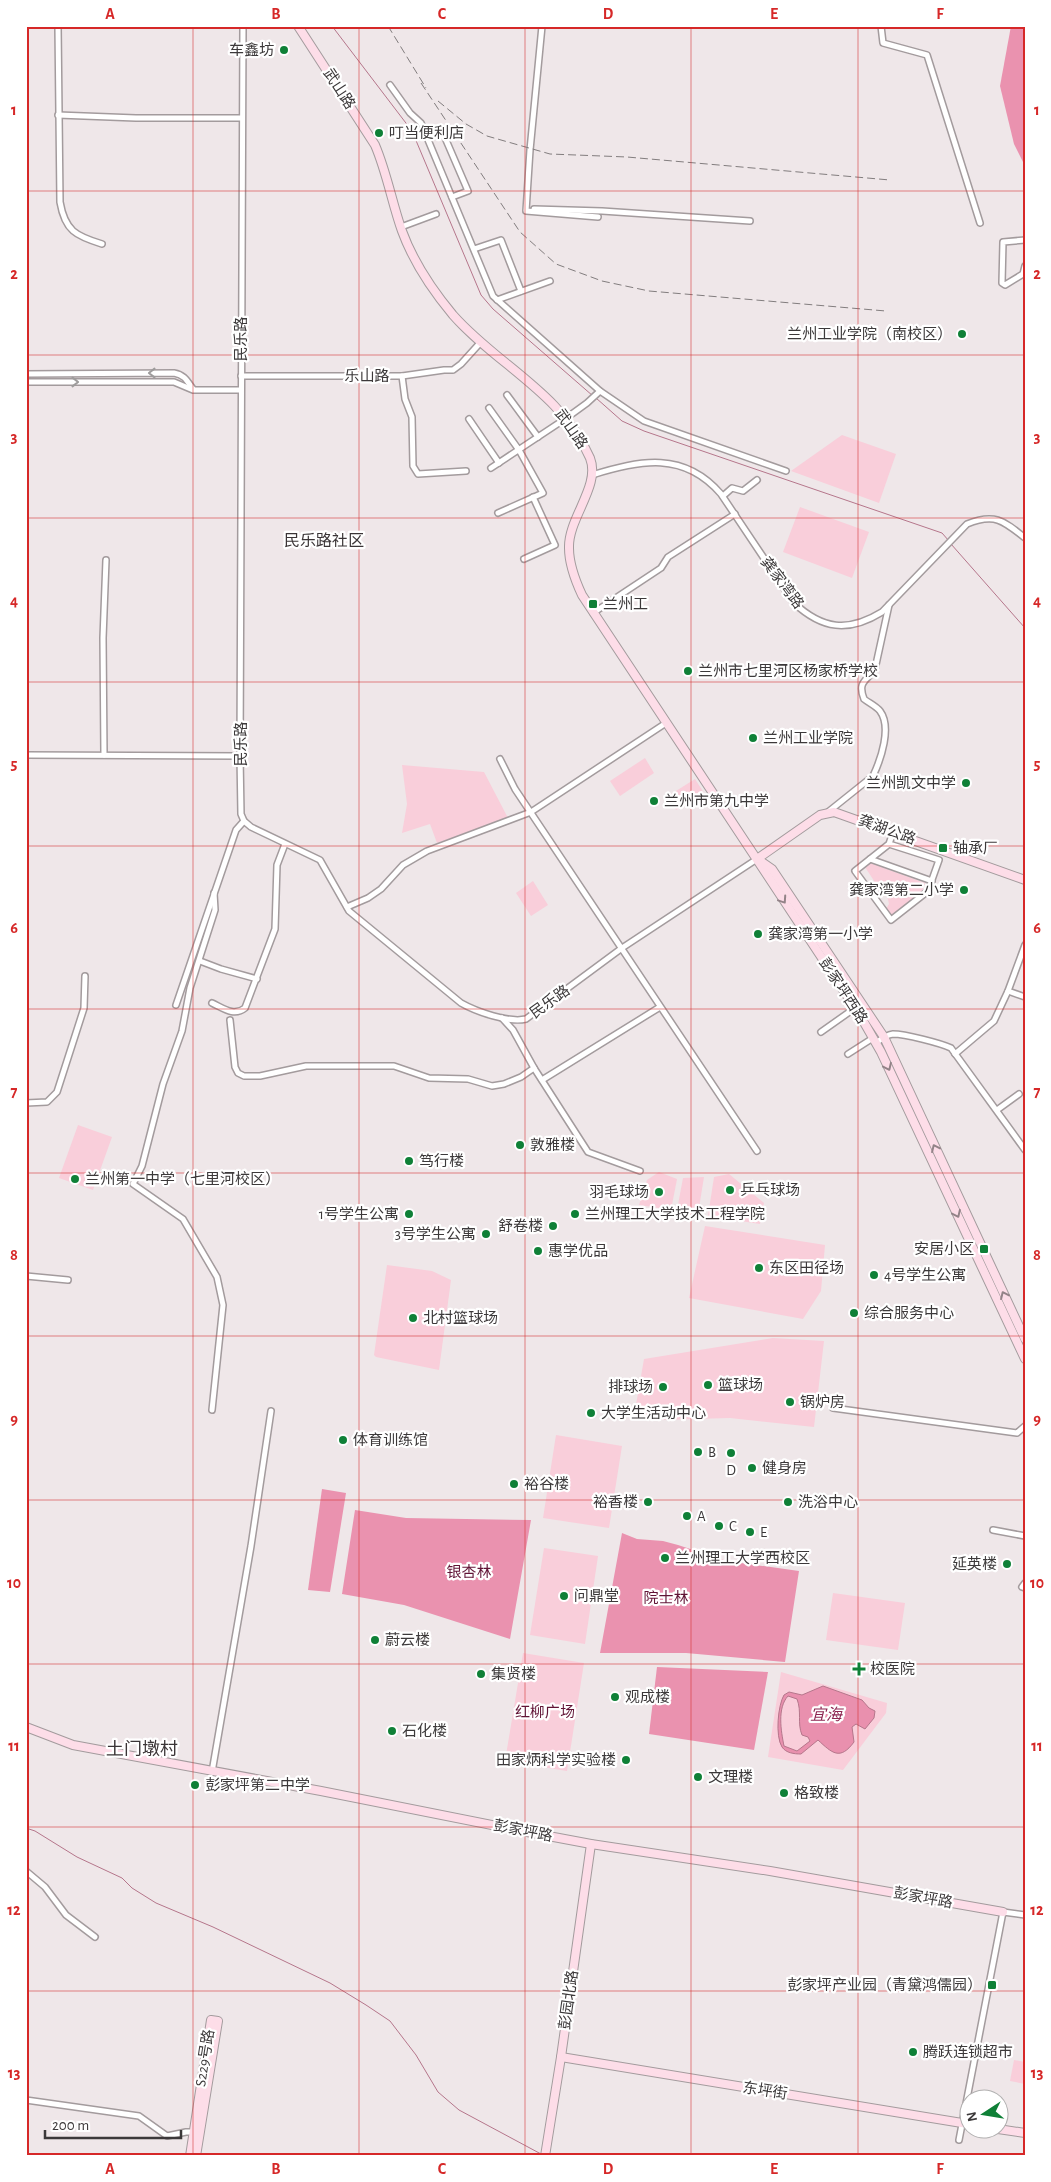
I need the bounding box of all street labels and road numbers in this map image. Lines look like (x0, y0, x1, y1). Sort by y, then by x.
street label: 武山路 (320, 65, 358, 112)
street label: 民乐路 (233, 316, 249, 362)
street label: 乐山路 (344, 368, 390, 384)
street label: 武山路 (552, 406, 591, 452)
street label: 龚家湾路 (758, 553, 808, 611)
street label: 民乐路 (233, 721, 249, 767)
street label: 龚湖公路 (856, 811, 918, 847)
street label: 彭家坪西路 (816, 955, 871, 1027)
street label: 民乐路 (527, 982, 573, 1021)
street label: 彭家坪路 (492, 1817, 554, 1844)
street label: 彭家坪路 (892, 1884, 954, 1911)
street label: 彭园北路 (555, 1969, 581, 2031)
street label: S229号路 (192, 2028, 217, 2088)
street label: 东坪街 (742, 2079, 789, 2102)

